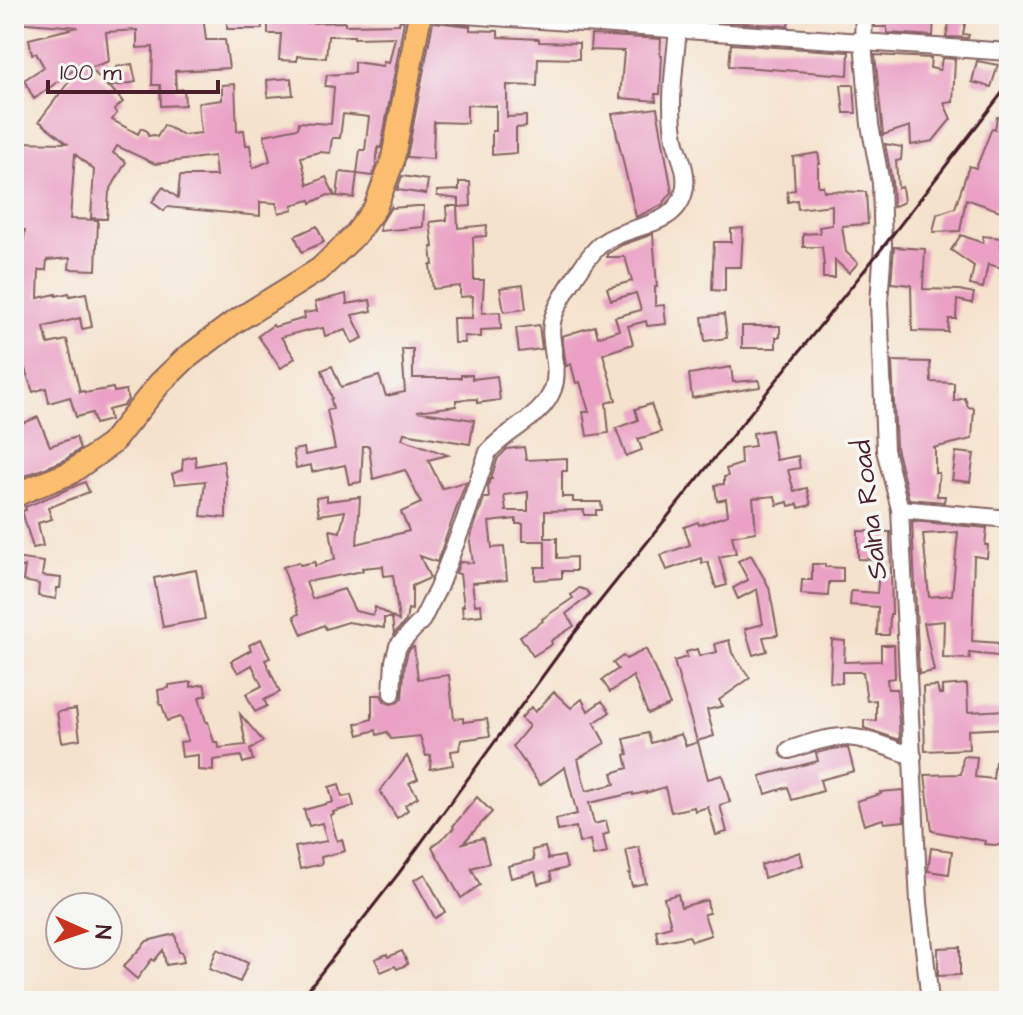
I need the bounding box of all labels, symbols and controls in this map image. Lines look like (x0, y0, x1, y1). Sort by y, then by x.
scale bar (48, 44, 218, 94)
text: 100 m (60, 56, 122, 90)
street label: Salna Road (842, 438, 897, 582)
north arrow (44, 891, 124, 971)
text: N (87, 924, 118, 940)

